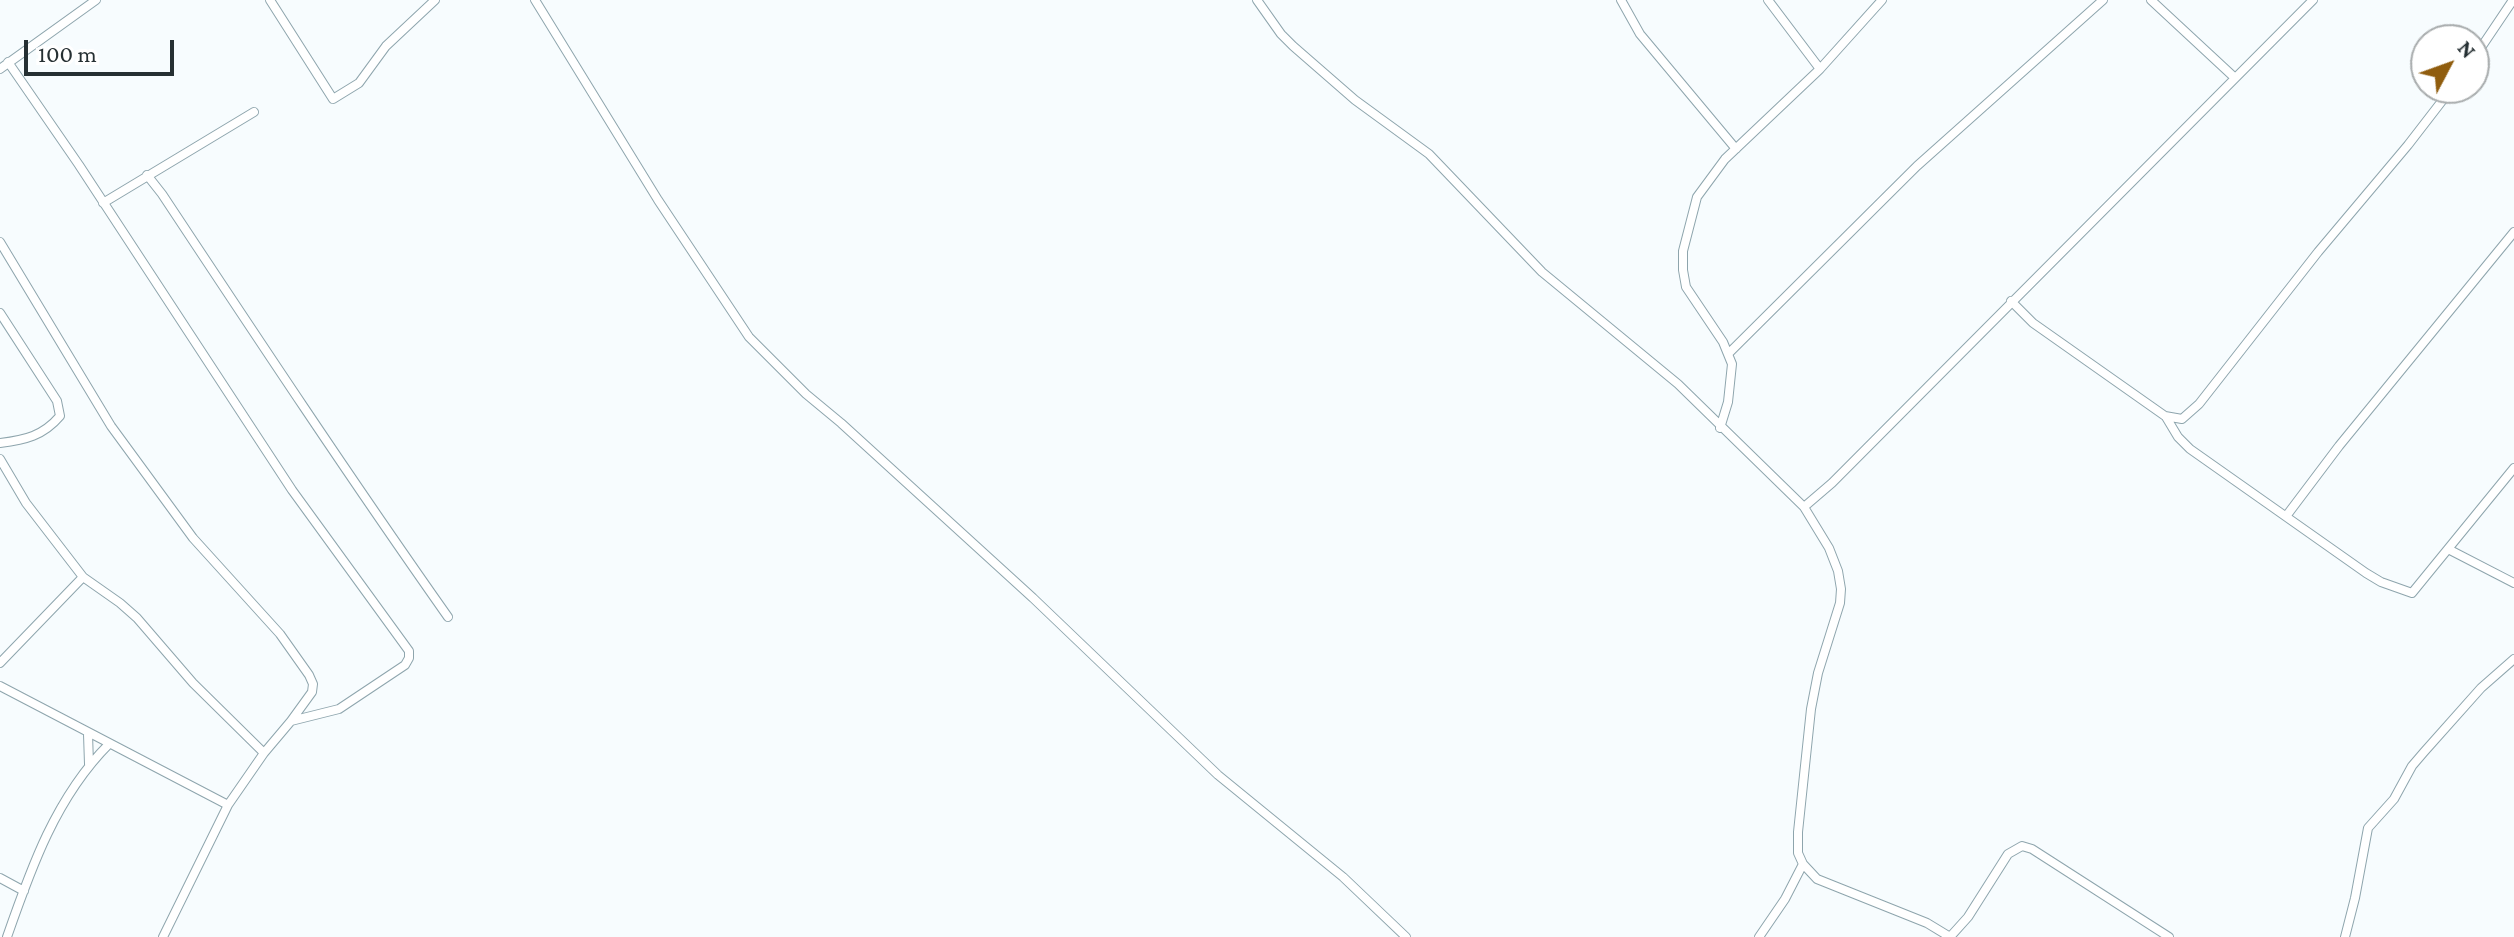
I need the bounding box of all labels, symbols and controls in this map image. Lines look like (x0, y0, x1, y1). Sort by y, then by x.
scale bar (28, 24, 178, 74)
north arrow (2410, 24, 2490, 104)
text: N (2453, 35, 2481, 63)
text: 100 m (38, 40, 97, 67)

